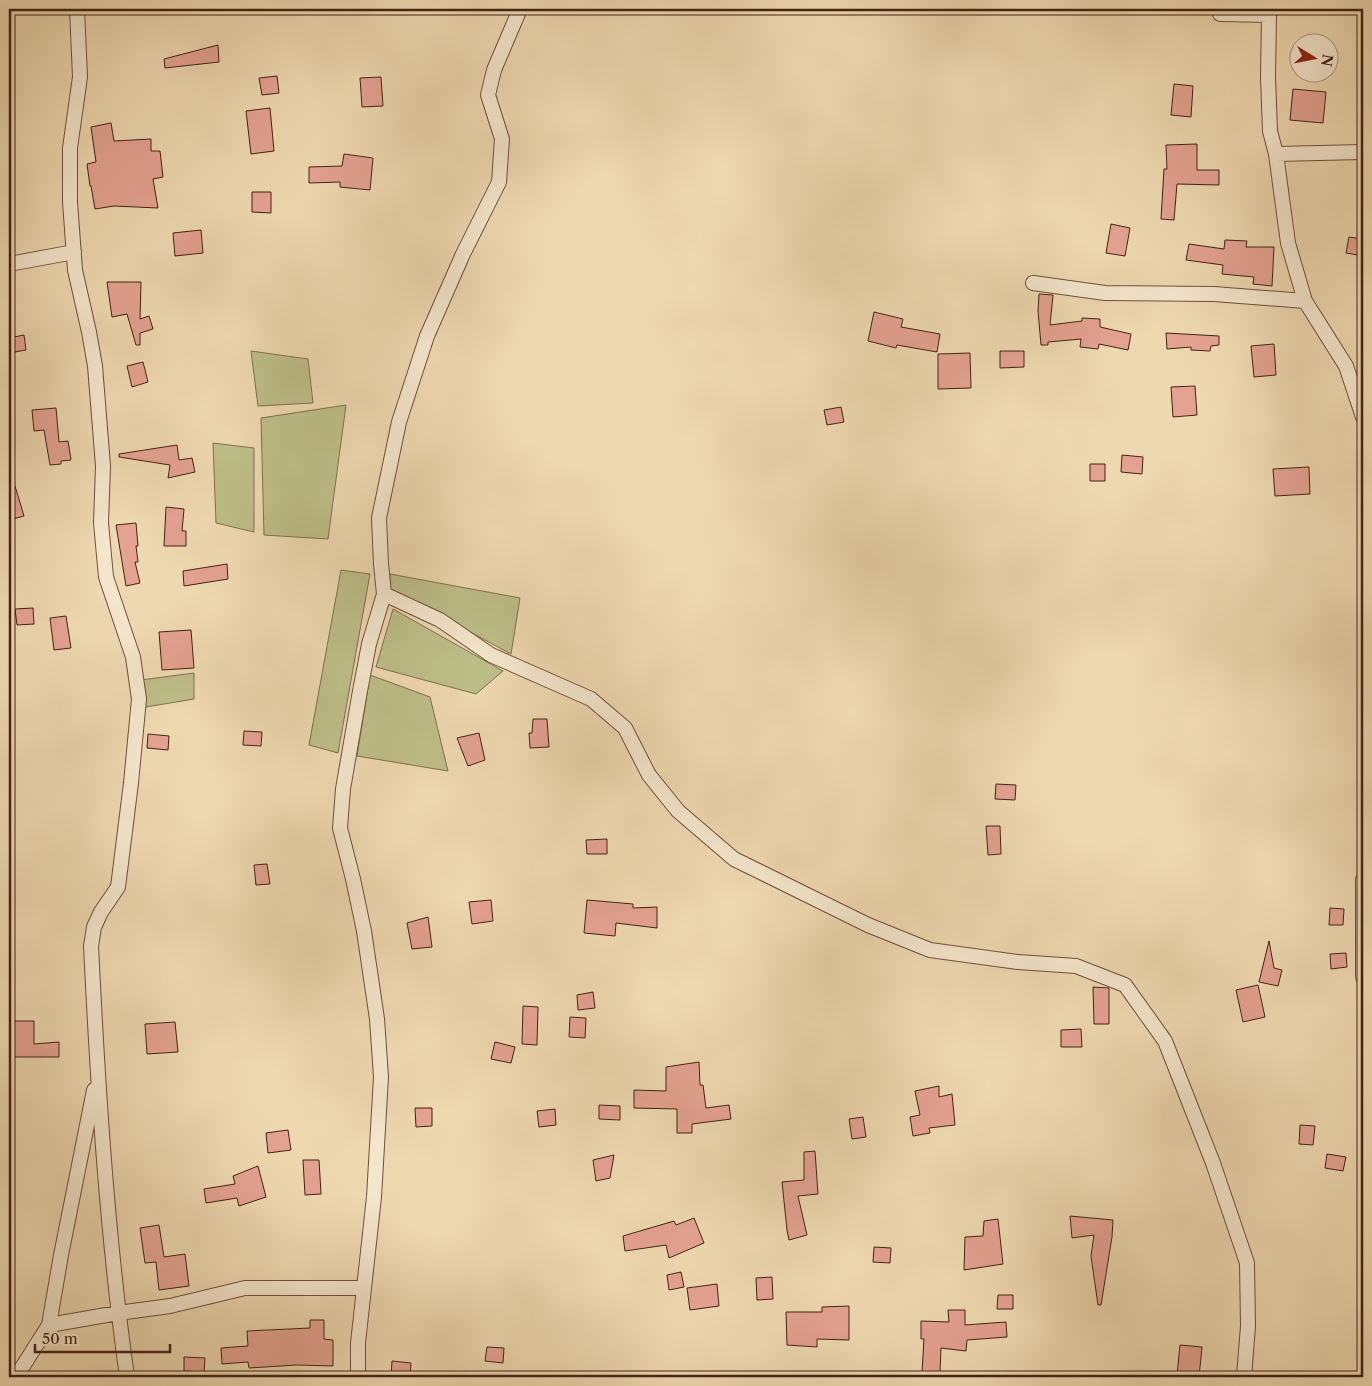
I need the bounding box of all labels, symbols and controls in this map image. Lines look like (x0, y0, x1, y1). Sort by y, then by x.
north arrow (1290, 32, 1340, 82)
text: N (1317, 53, 1337, 68)
scale bar (35, 1321, 170, 1353)
text: 50 m (42, 1329, 78, 1348)

